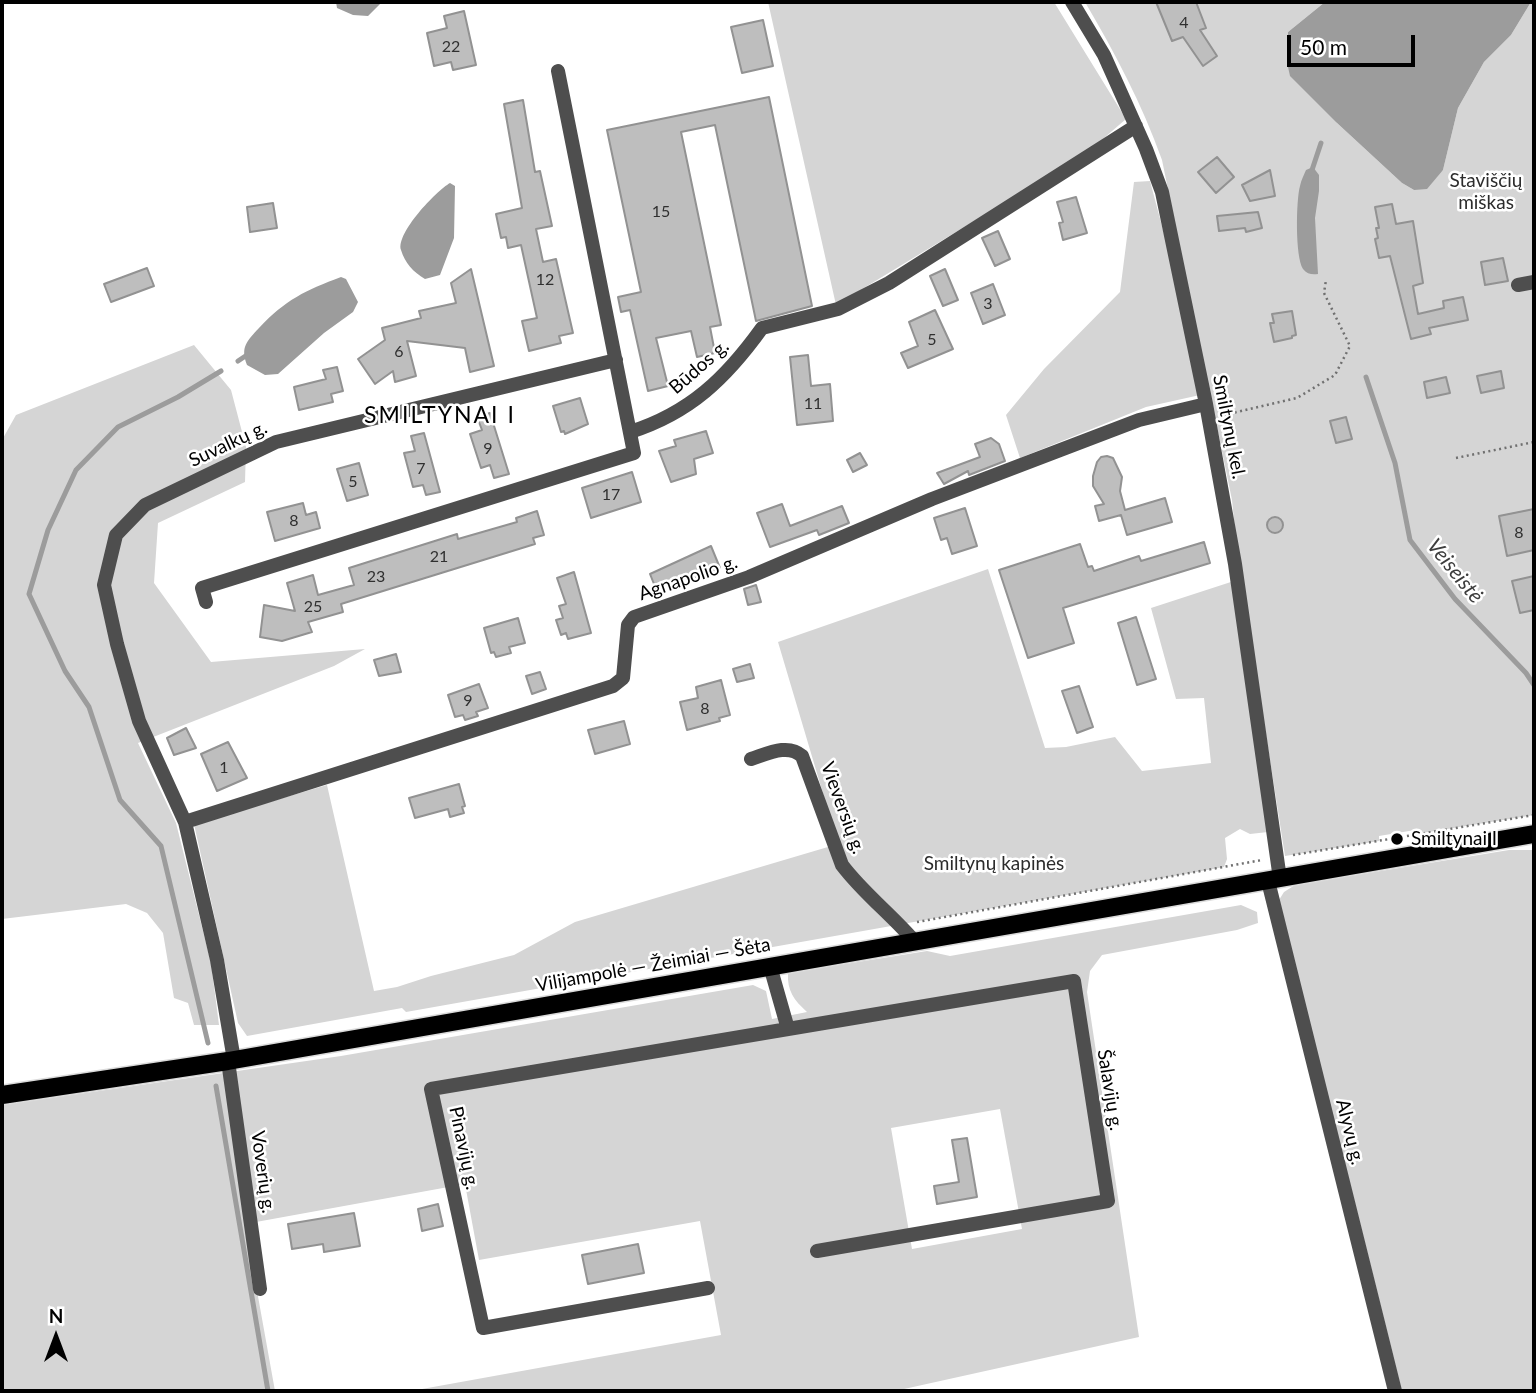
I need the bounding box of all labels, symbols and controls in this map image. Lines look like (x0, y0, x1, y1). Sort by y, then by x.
house number: 4 (1179, 13, 1189, 33)
scale bar (1291, 21, 1419, 65)
text: 50 m (1300, 34, 1347, 59)
house number: 22 (442, 37, 460, 57)
park label: Staviščių miškas (1450, 170, 1522, 214)
house number: 15 (652, 202, 670, 222)
house number: 12 (536, 270, 554, 290)
house number: 3 (983, 294, 993, 314)
house number: 5 (927, 330, 937, 350)
street label: Būdos g. (665, 335, 733, 399)
house number: 6 (394, 342, 404, 362)
street label: Smiltynų kel. (1208, 373, 1250, 481)
house number: 11 (804, 394, 822, 414)
district label: SMILTYNAI I (365, 402, 515, 430)
street label: Suvalkų g. (185, 416, 271, 472)
house number: 9 (483, 439, 493, 459)
house number: 7 (416, 459, 426, 479)
house number: 5 (348, 472, 358, 492)
house number: 17 (602, 485, 620, 505)
house number: 8 (289, 511, 299, 531)
house number: 8 (1514, 523, 1524, 543)
water label: Veiseistė (1421, 534, 1489, 608)
house number: 21 (430, 547, 448, 567)
street label: Agnapolio g. (635, 550, 741, 606)
house number: 23 (367, 567, 385, 587)
house number: 25 (304, 597, 322, 617)
house number: 9 (463, 691, 473, 711)
house number: 8 (700, 699, 710, 719)
house number: 1 (219, 758, 229, 778)
street label: Vieversių g. (816, 759, 870, 857)
place label: Smiltynai I (1411, 828, 1497, 850)
marker: Smiltynai I (1389, 831, 1405, 847)
park label: Smiltynų kapinės (924, 853, 1064, 875)
street label: Vilijampolė — Žeimiai — Šėta (534, 933, 772, 997)
street label: Šalavijų g. (1092, 1048, 1128, 1132)
street label: Alyvų g. (1331, 1097, 1369, 1167)
street label: Pinavijų g. (444, 1104, 484, 1192)
street label: Voverių g. (246, 1129, 280, 1215)
north arrow (21, 1302, 91, 1372)
text: N (49, 1304, 63, 1327)

